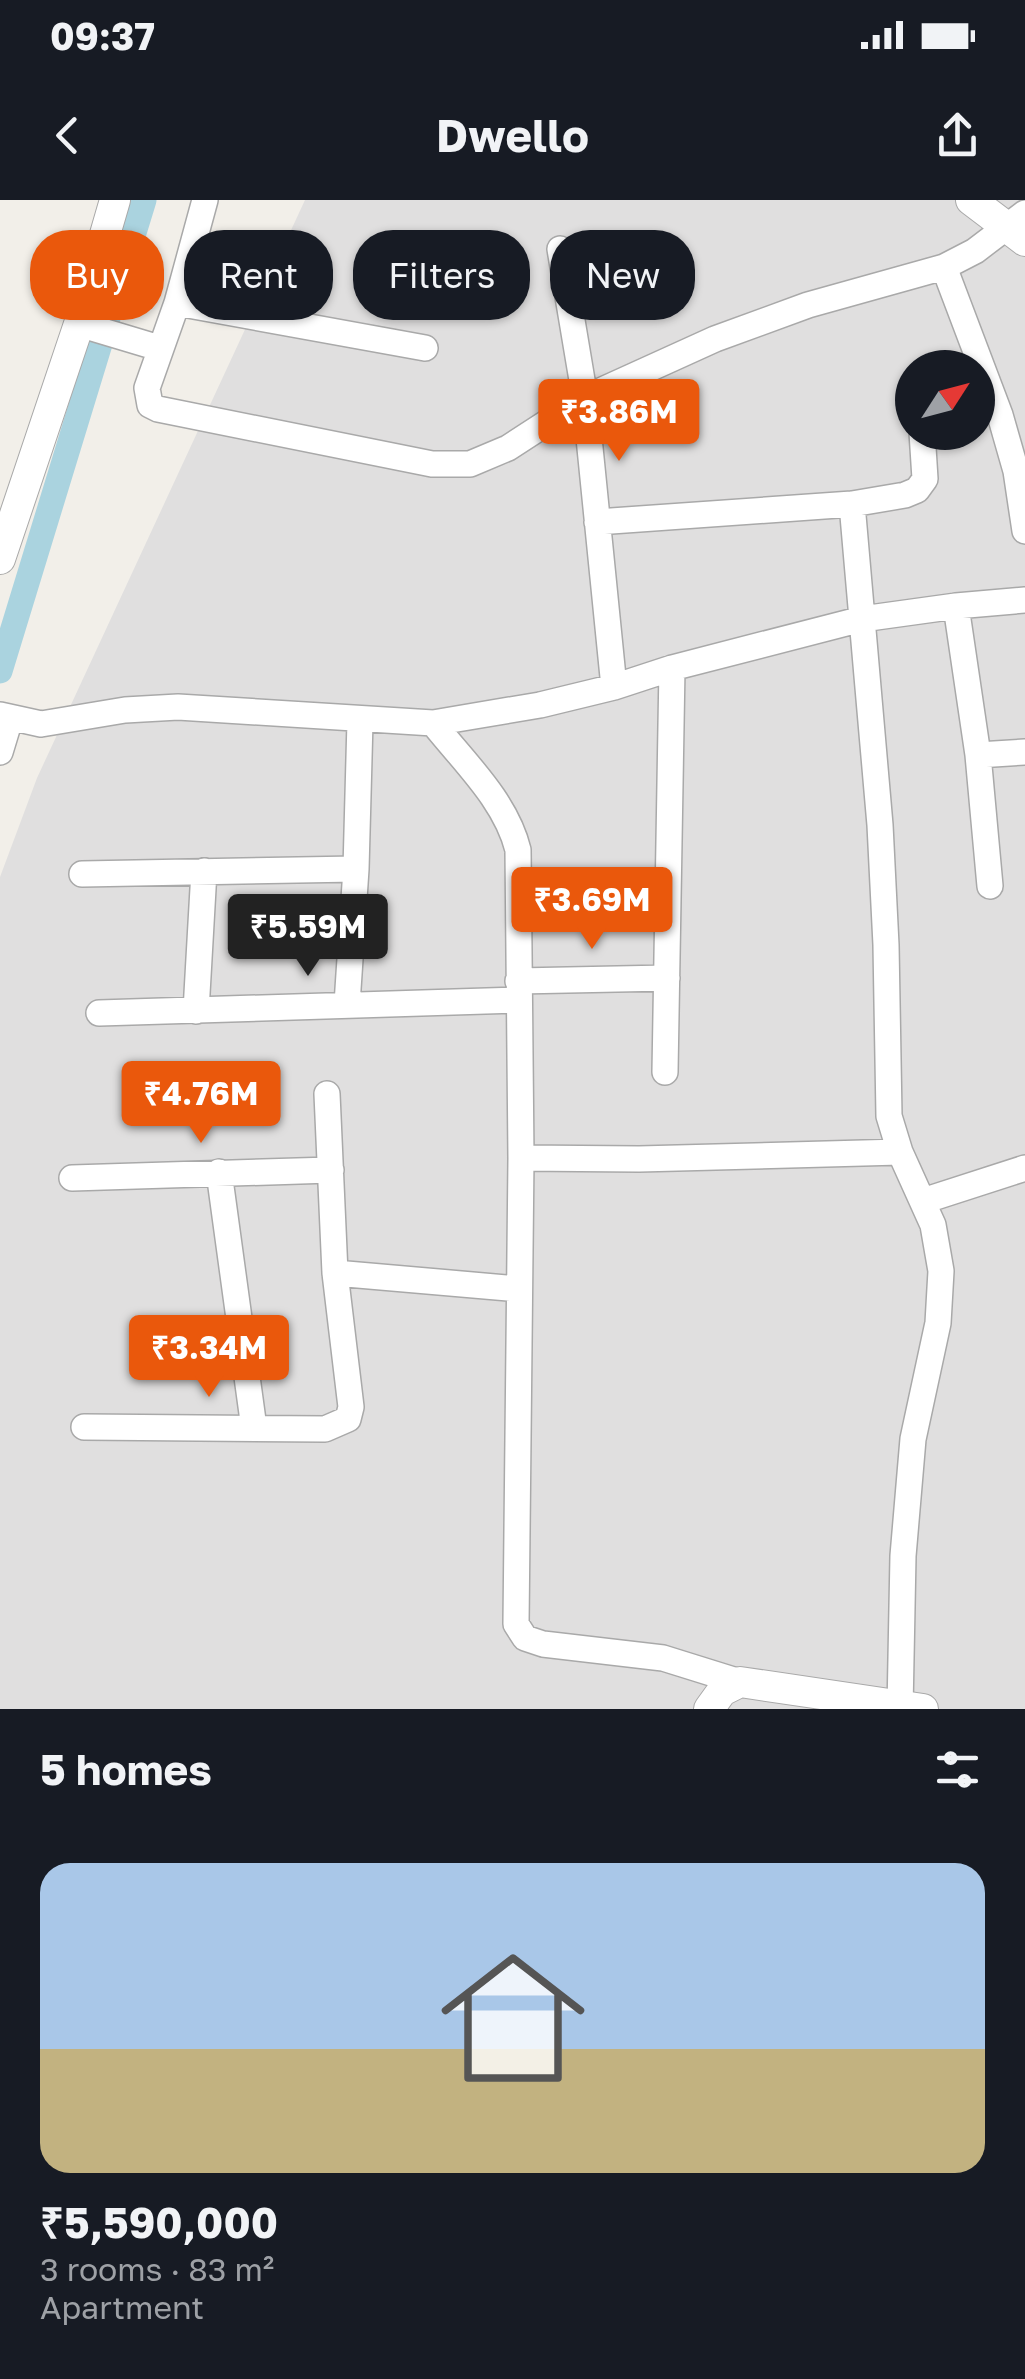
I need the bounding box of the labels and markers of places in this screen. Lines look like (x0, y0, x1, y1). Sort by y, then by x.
pin: ₹3.86M (538, 379, 700, 464)
pin: ₹3.69M (511, 867, 673, 952)
pin: ₹5.59M (227, 894, 389, 979)
pin: ₹4.76M (120, 1061, 282, 1146)
pin: ₹3.34M (128, 1315, 290, 1400)

